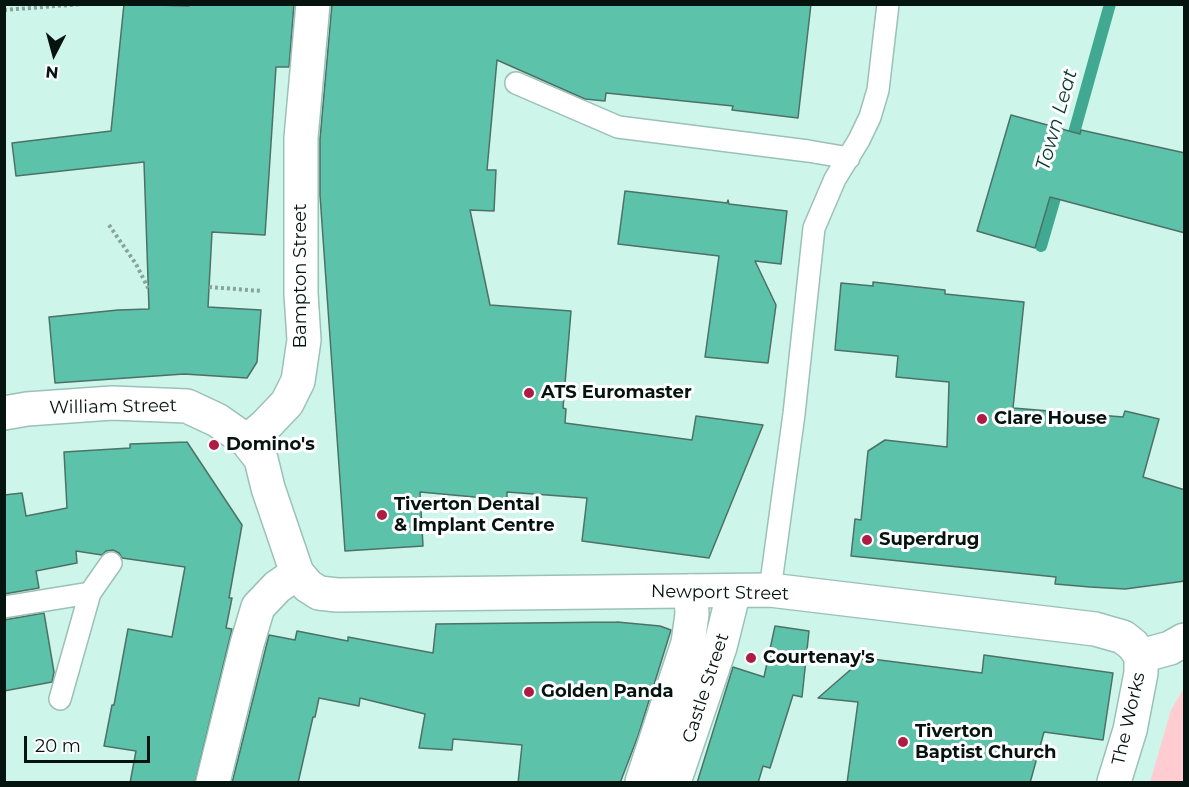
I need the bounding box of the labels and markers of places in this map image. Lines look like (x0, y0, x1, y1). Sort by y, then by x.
place label: ATS Euromaster (541, 382, 692, 404)
marker: ATS Euromaster (522, 386, 536, 400)
place label: Clare House (994, 408, 1107, 430)
marker: Clare House (975, 412, 989, 426)
place label: Domino's (226, 434, 315, 456)
marker: Domino's (207, 438, 221, 452)
place label: Tiverton Dental & Implant Centre (394, 494, 555, 536)
marker: Tiverton Dental & Implant Centre (375, 508, 389, 522)
place label: Superdrug (879, 529, 979, 551)
marker: Superdrug (860, 533, 874, 547)
place label: Courtenay's (763, 647, 875, 669)
marker: Courtenay's (744, 651, 758, 665)
place label: Golden Panda (541, 681, 674, 703)
marker: Golden Panda (522, 685, 536, 699)
place label: Tiverton Baptist Church (915, 721, 1056, 764)
marker: Tiverton Baptist Church (896, 735, 910, 749)

